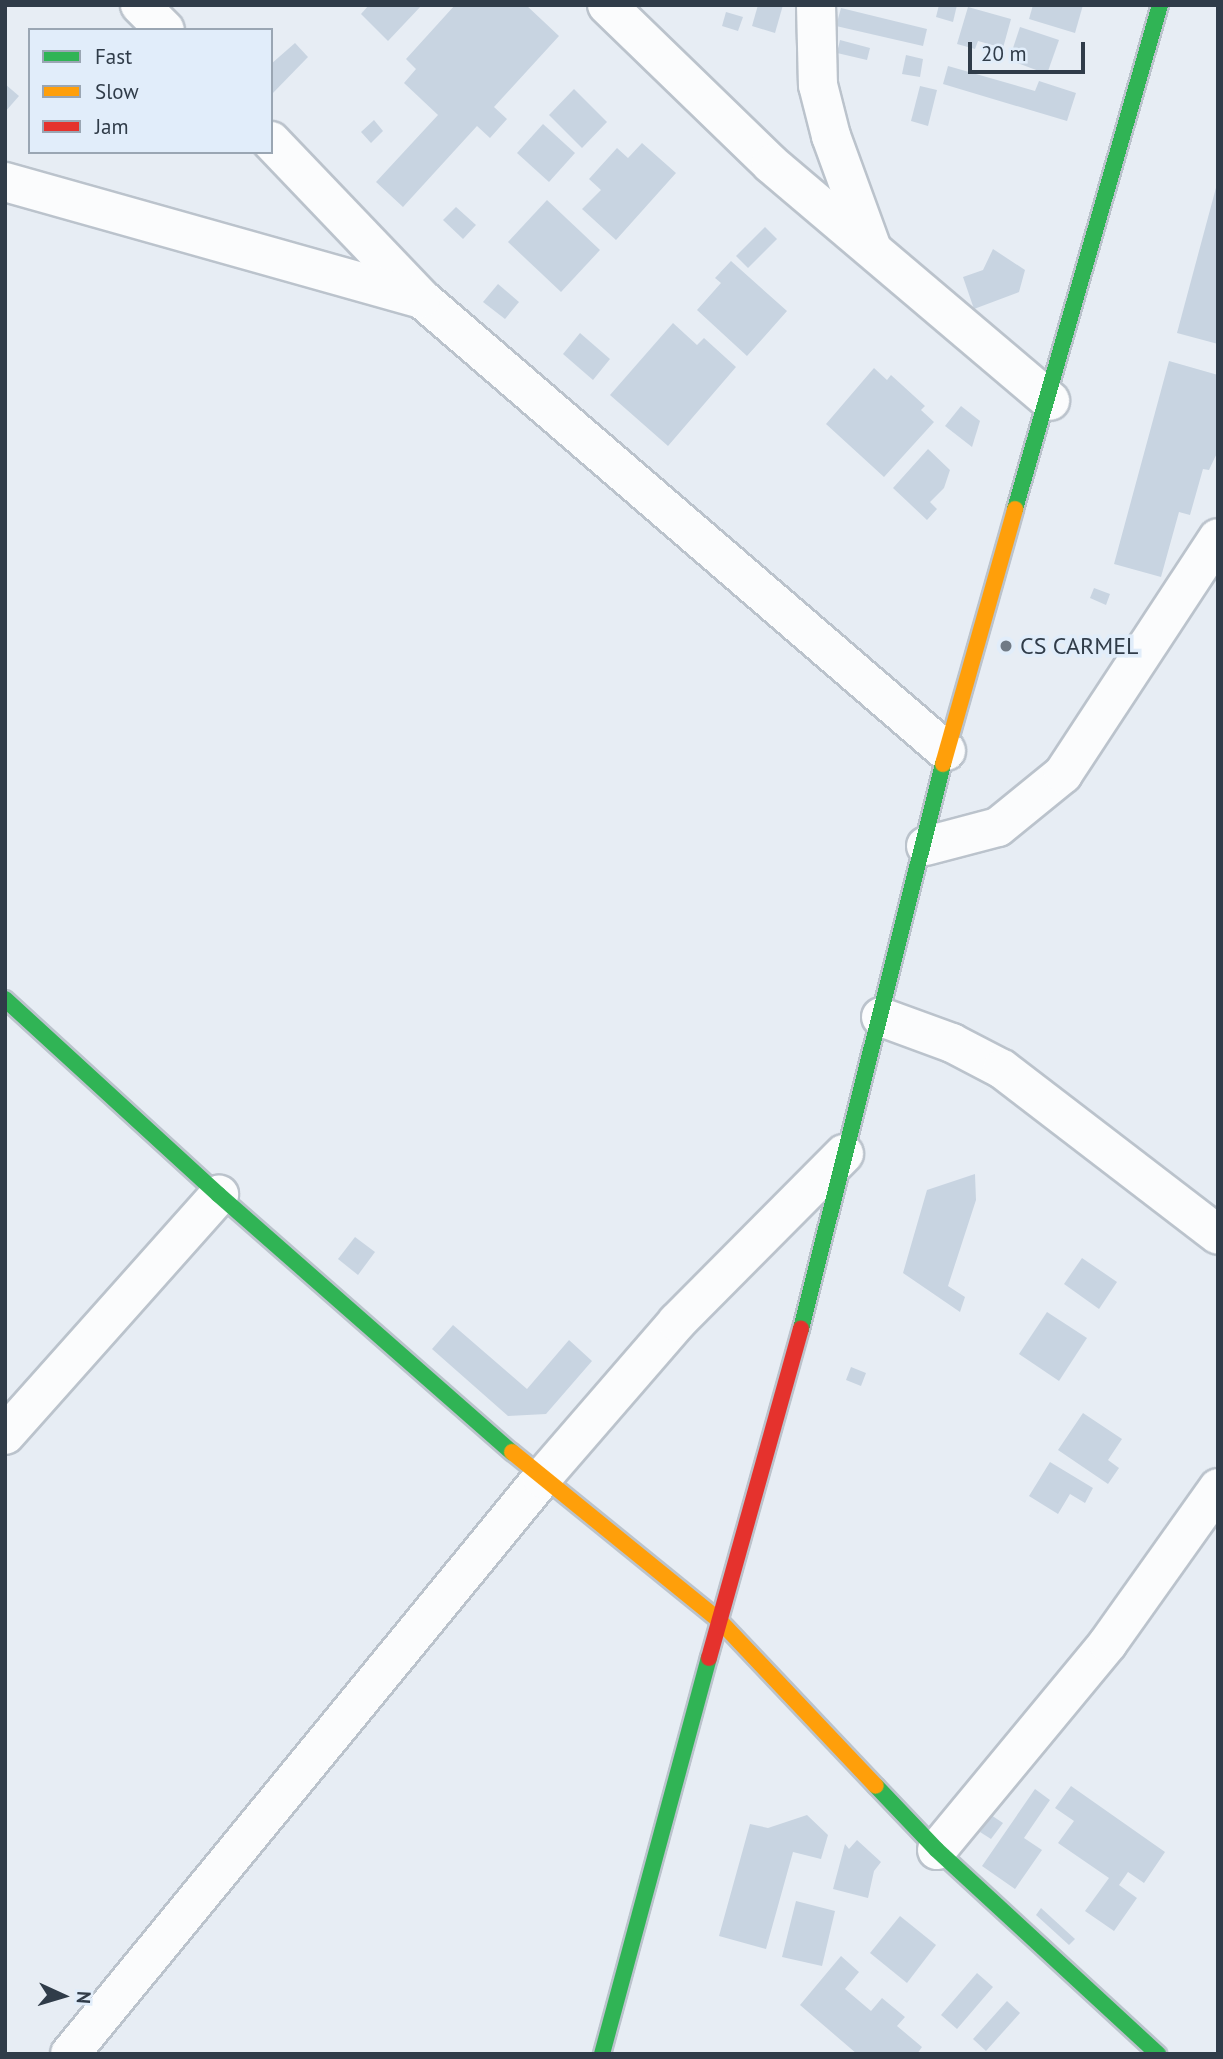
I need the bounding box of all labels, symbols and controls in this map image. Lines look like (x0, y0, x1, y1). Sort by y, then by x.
legend (28, 28, 273, 154)
scale bar (971, 28, 1088, 72)
text: 20 m (981, 40, 1027, 67)
text: Fast (95, 43, 132, 70)
text: Slow (95, 78, 139, 105)
text: Jam (95, 113, 129, 140)
place label: CS CARMEL (1020, 632, 1138, 660)
marker: CS CARMEL (998, 638, 1014, 654)
north arrow (28, 1961, 98, 2031)
text: N (72, 1990, 96, 2005)

